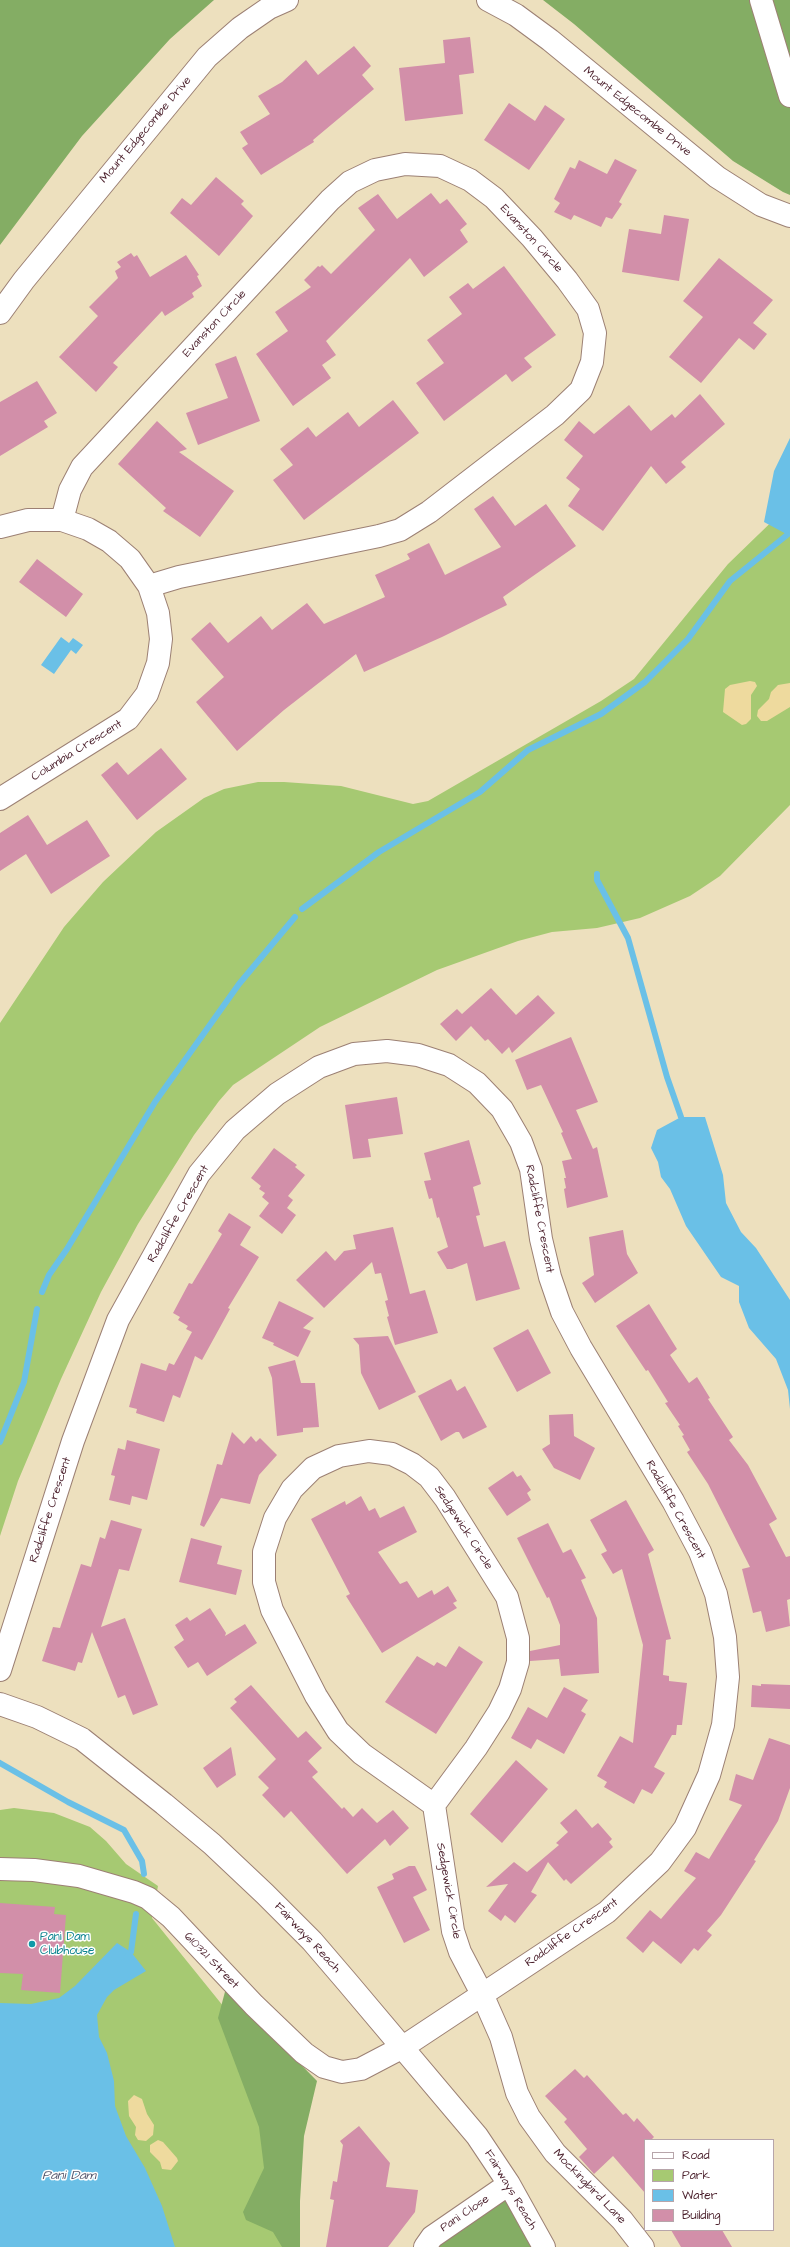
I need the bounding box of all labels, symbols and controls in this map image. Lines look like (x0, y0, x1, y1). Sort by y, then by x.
street label: Mount Edgecombe Drive (580, 64, 694, 160)
street label: Mount Edgecombe Drive (97, 74, 195, 186)
street label: Evanston Circle (497, 202, 565, 276)
street label: Evanston Circle (180, 287, 250, 361)
street label: Columbia Crescent (29, 717, 125, 785)
street label: Radcliffe Crescent (145, 1163, 213, 1265)
street label: Radcliffe Crescent (521, 1164, 557, 1274)
street label: Radcliffe Crescent (27, 1455, 75, 1565)
street label: Radcliffe Crescent (642, 1458, 708, 1562)
street label: Sedgewick Circle (430, 1483, 496, 1573)
street label: Sedgewick Circle (432, 1842, 464, 1940)
street label: Radcliffe Crescent (523, 1895, 621, 1971)
street label: Fairways Reach (271, 1900, 343, 1976)
place label: Pani Dam Clubhouse (40, 1930, 95, 1958)
street label: 610321 Street (180, 1930, 242, 1992)
marker: Pani Dam Clubhouse (27, 1939, 37, 1949)
legend (644, 2139, 774, 2231)
street label: Fairways Reach (480, 2147, 540, 2233)
street label: Mockingbird Lane (550, 2147, 628, 2227)
text: Road (682, 2147, 710, 2164)
text: Park (682, 2167, 710, 2184)
water label: Pani Dam (42, 2168, 96, 2184)
text: Water (682, 2187, 717, 2204)
street label: Pani Close (438, 2192, 492, 2236)
text: Building (682, 2207, 720, 2224)

